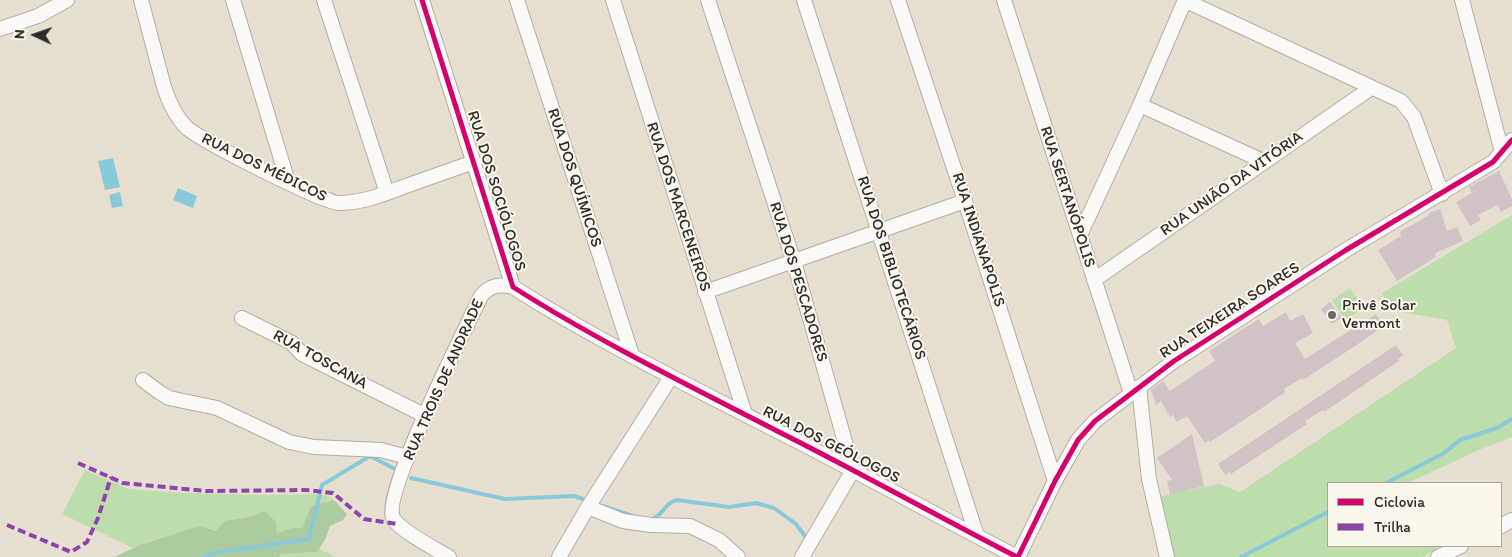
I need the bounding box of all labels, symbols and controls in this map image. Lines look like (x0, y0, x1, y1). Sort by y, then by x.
north arrow (10, 10, 60, 60)
text: N (11, 29, 28, 39)
street label: RUA DOS QUÍMICOS (542, 106, 606, 250)
street label: RUA DOS SOCIÓLOGOS (462, 108, 530, 274)
street label: RUA DOS MARCENEIROS (642, 120, 714, 294)
street label: RUA SERTANÓPOLIS (1035, 124, 1099, 270)
street label: RUA UNIÃO DA VITÓRIA (1157, 128, 1307, 240)
street label: RUA DOS MÉDICOS (198, 129, 330, 207)
street label: RUA INDIANAPOLIS (947, 170, 1009, 310)
street label: RUA DOS BIBLIOTECÁRIOS (852, 174, 930, 362)
street label: RUA DOS PESCADORES (765, 200, 831, 364)
street label: RUA TEIXEIRA SOARES (1156, 259, 1304, 363)
street label: RUA TROIS DE ANDRADE (400, 296, 488, 464)
place label: Privê Solar Vermont (1342, 296, 1416, 334)
marker: Privê Solar Vermont (1326, 309, 1338, 321)
street label: RUA TOSCANA (269, 326, 371, 394)
street label: RUA DOS GEÓLOGOS (759, 402, 903, 488)
legend (1327, 482, 1502, 547)
text: Ciclovia (1374, 493, 1425, 511)
text: Trilha (1374, 518, 1411, 536)

